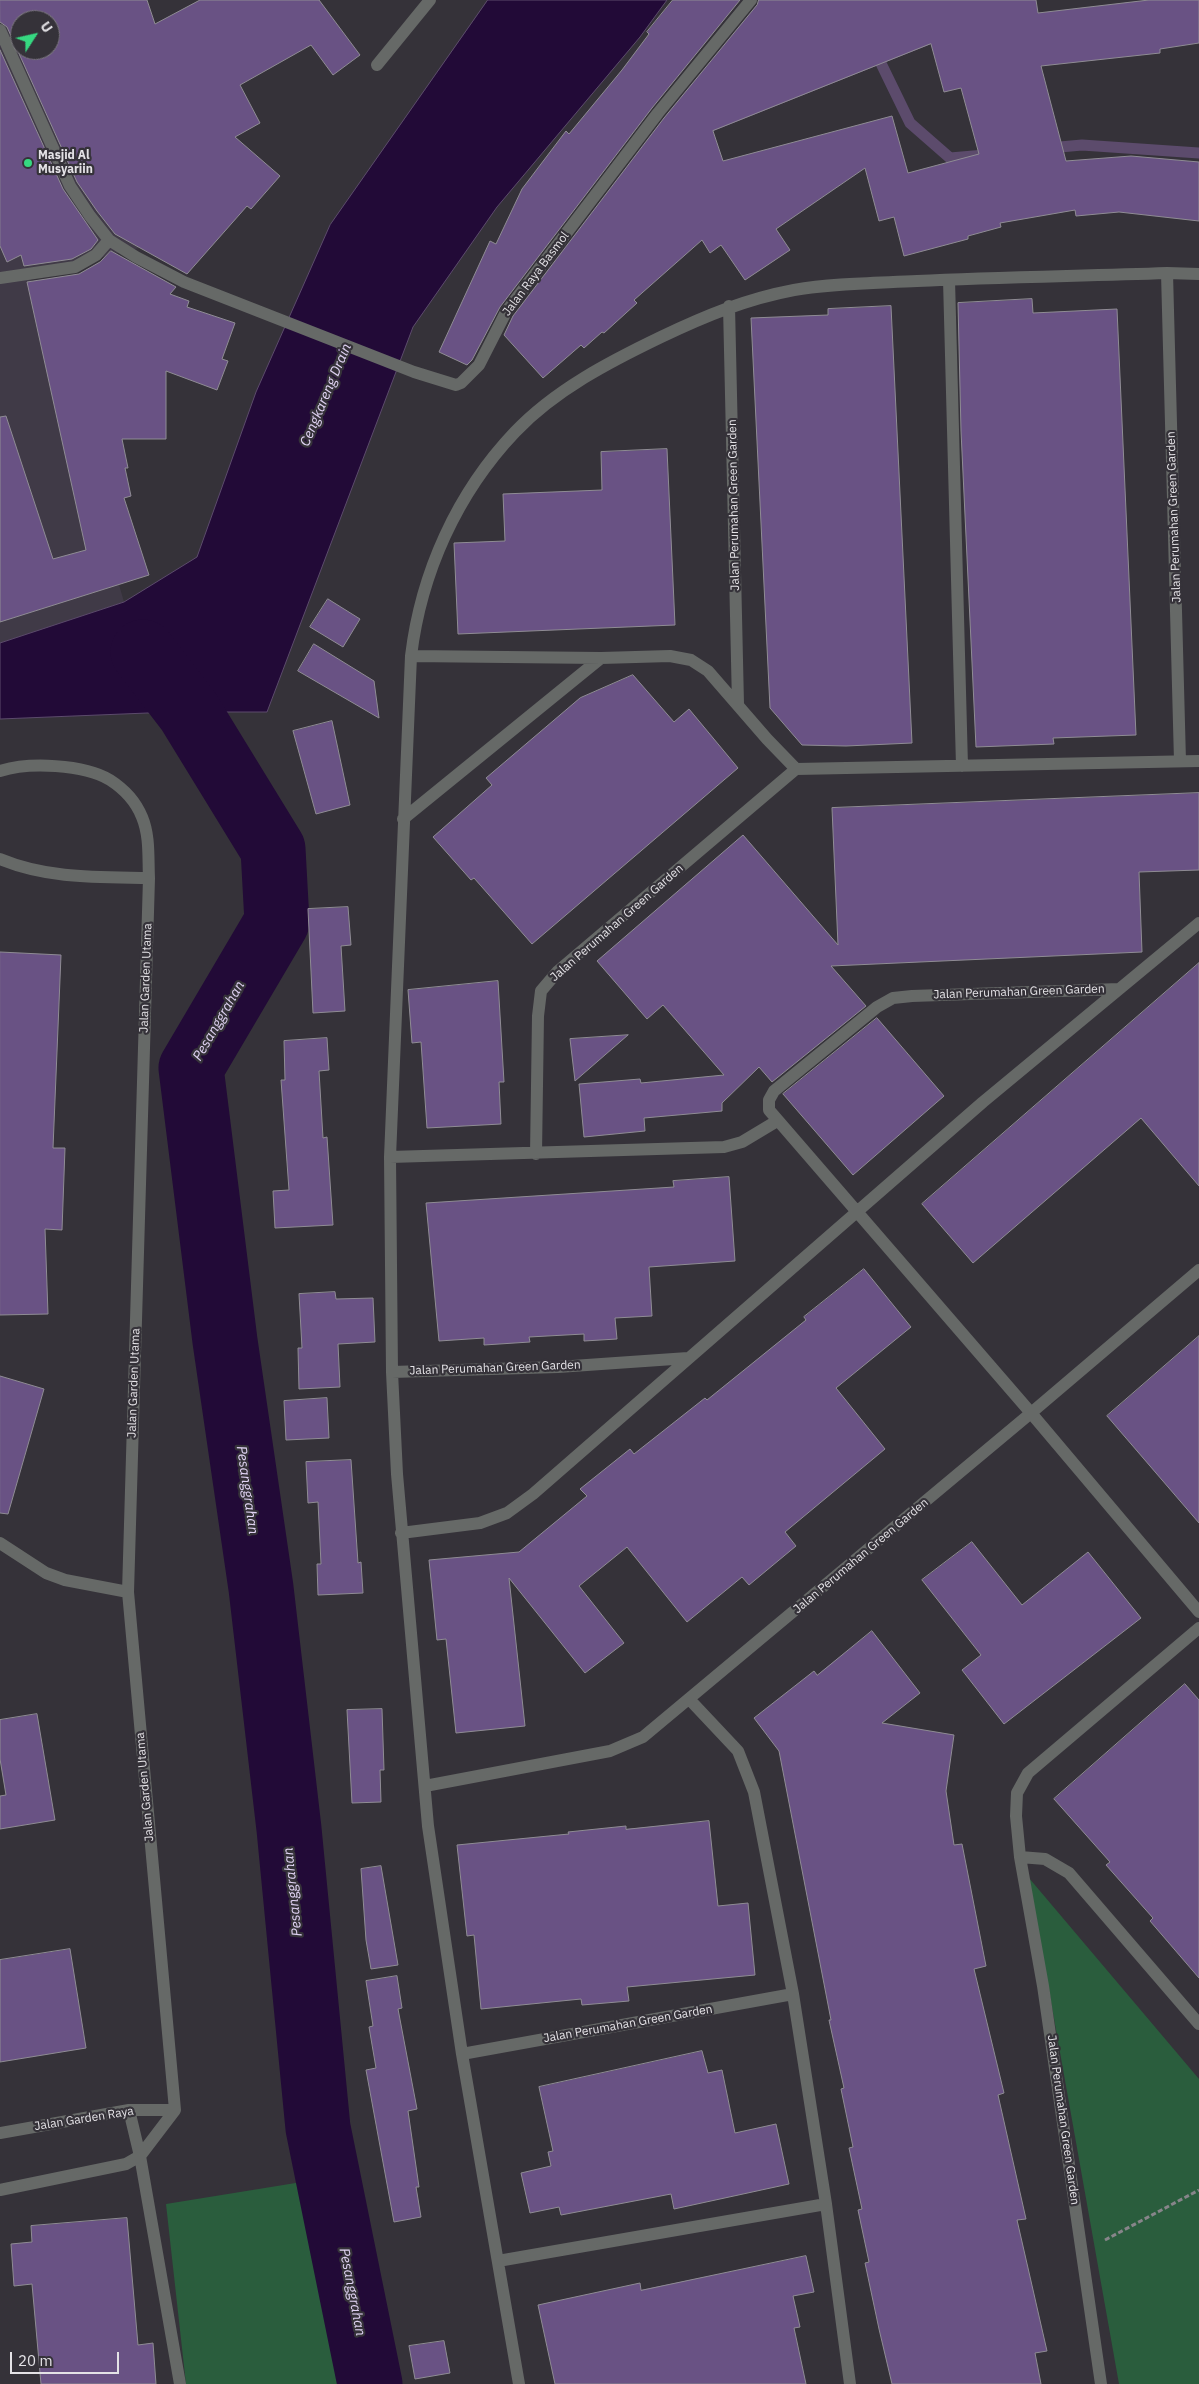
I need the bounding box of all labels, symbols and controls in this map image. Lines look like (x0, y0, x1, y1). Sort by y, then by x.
north arrow (10, 10, 60, 60)
text: U (36, 18, 57, 36)
place label: Masjid Al Musyariin (38, 149, 93, 177)
marker: Masjid Al Musyariin (22, 157, 34, 169)
street label: Jalan Raya Basmol (500, 229, 572, 319)
water label: Cengkareng Drain (297, 341, 355, 449)
street label: Jalan Perumahan Green Garden (725, 419, 743, 591)
street label: Jalan Perumahan Green Garden (1164, 431, 1184, 603)
street label: Jalan Perumahan Green Garden (548, 861, 686, 985)
street label: Jalan Garden Utama (137, 923, 155, 1033)
water label: Pesanggrahan (189, 978, 249, 1064)
street label: Jalan Perumahan Green Garden (933, 982, 1105, 1002)
street label: Jalan Garden Utama (125, 1328, 143, 1438)
street label: Jalan Perumahan Green Garden (409, 1358, 581, 1378)
water label: Pesanggrahan (232, 1445, 262, 1535)
street label: Jalan Perumahan Green Garden (791, 1495, 931, 1617)
street label: Jalan Garden Utama (133, 1732, 157, 1842)
water label: Pesanggrahan (280, 1847, 306, 1937)
street label: Jalan Perumahan Green Garden (542, 2002, 714, 2046)
street label: Jalan Perumahan Green Garden (1044, 2034, 1082, 2206)
street label: Jalan Garden Raya (33, 2104, 135, 2134)
water label: Pesanggrahan (335, 2247, 369, 2337)
scale bar (12, 2342, 121, 2374)
text: 20 m (18, 2351, 53, 2370)

